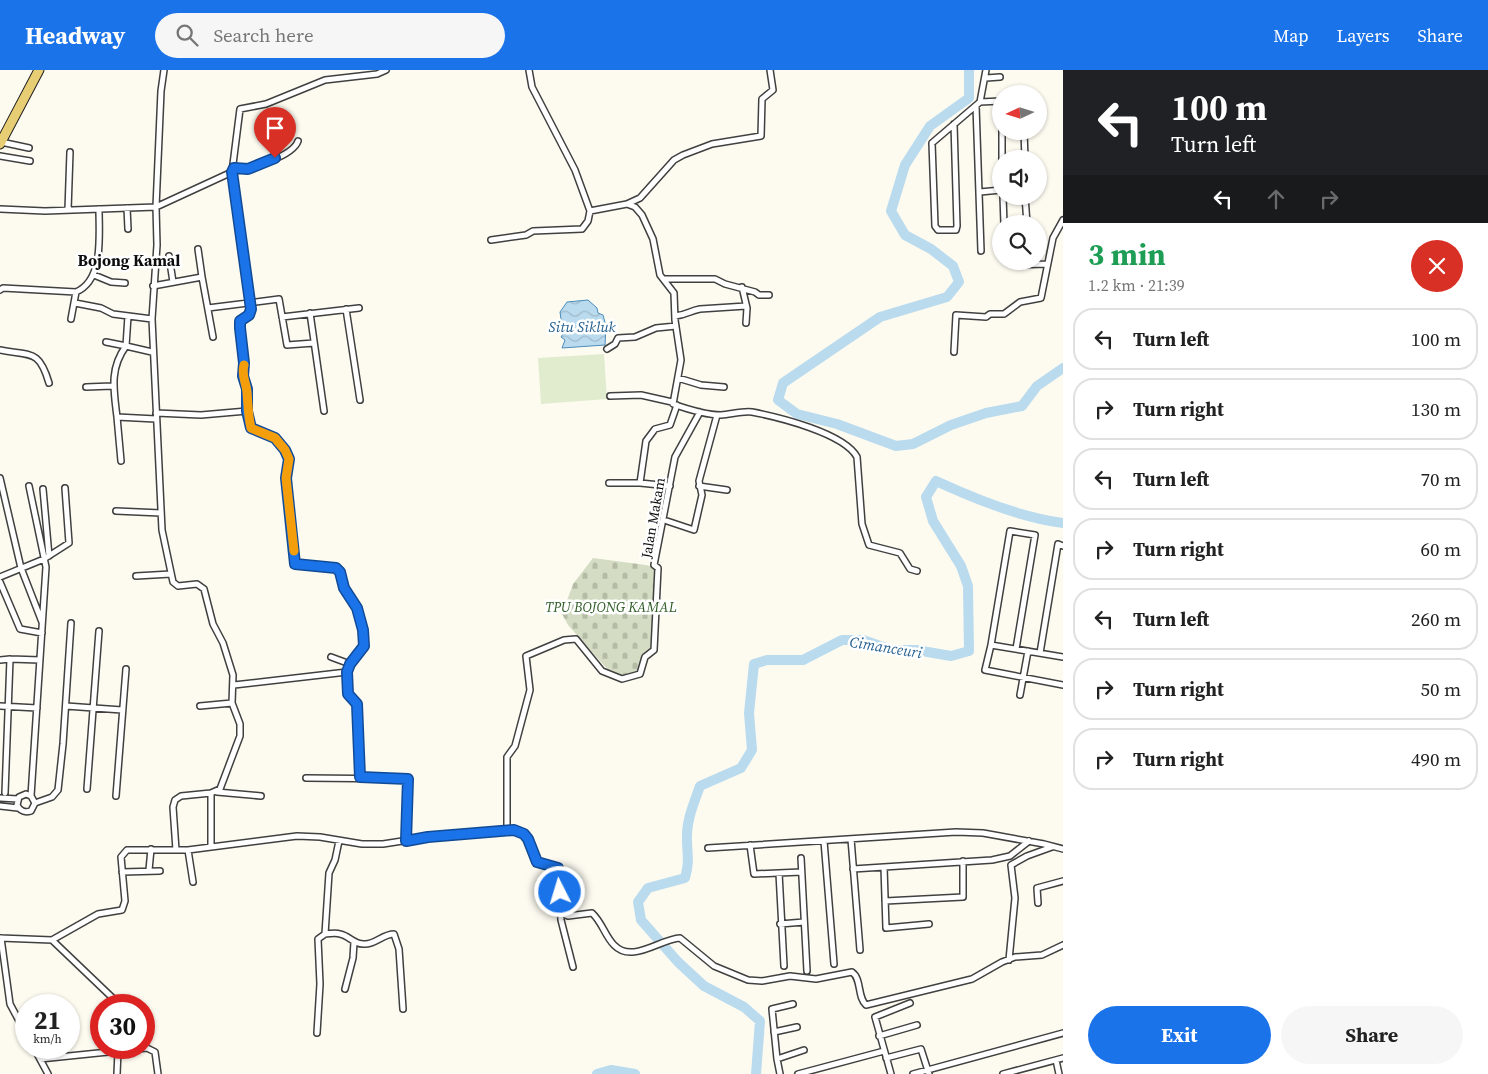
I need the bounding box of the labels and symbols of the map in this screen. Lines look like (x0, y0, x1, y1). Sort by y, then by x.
north arrow (992, 85, 1048, 140)
pin (254, 107, 296, 158)
district label: Bojong Kamal (77, 249, 181, 271)
water label: Situ Sikluk (548, 316, 617, 337)
street label: Jalan Makam (636, 476, 670, 561)
park label: TPU BOJONG KAMAL (545, 597, 677, 617)
water label: Cimanceuri (848, 631, 924, 663)
position arrow (533, 865, 585, 917)
speed limit sign: 30 (90, 994, 155, 1059)

